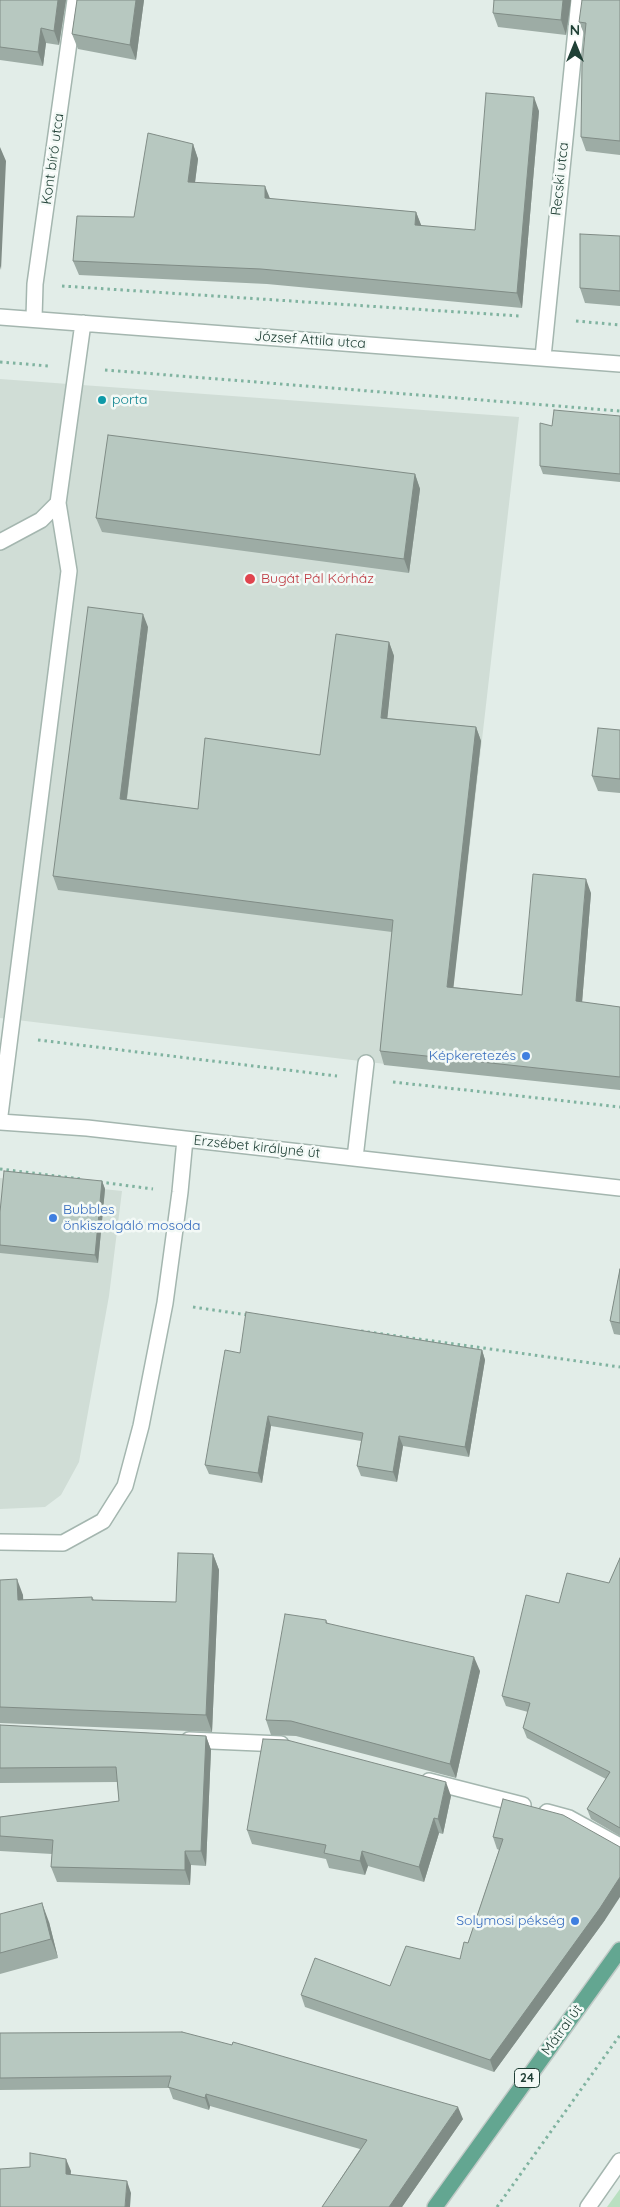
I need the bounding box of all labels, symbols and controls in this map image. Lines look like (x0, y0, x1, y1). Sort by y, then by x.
north arrow (550, 20, 600, 70)
text: N (570, 21, 580, 39)
street label: Kont bíró utca (38, 112, 68, 206)
street label: Recski utca (548, 141, 572, 217)
street label: József Attila utca (254, 328, 366, 352)
place label: porta (112, 392, 148, 408)
marker: porta (96, 394, 108, 406)
place label: Bugát Pál Kórház (261, 571, 374, 587)
marker: Bugát Pál Kórház (243, 572, 257, 586)
place label: Képkeretezés (429, 1048, 516, 1064)
marker: Képkeretezés (520, 1050, 532, 1062)
street label: Erzsébet királyné út (193, 1132, 321, 1162)
place label: Bubbles önkiszolgáló mosoda (63, 1202, 201, 1234)
marker: Bubbles önkiszolgáló mosoda (47, 1212, 59, 1224)
place label: Solymosi pékség (456, 1913, 565, 1929)
marker: Solymosi pékség (569, 1915, 581, 1927)
street label: Mátrai út (538, 2002, 586, 2058)
road number: 24 (514, 2068, 540, 2088)

